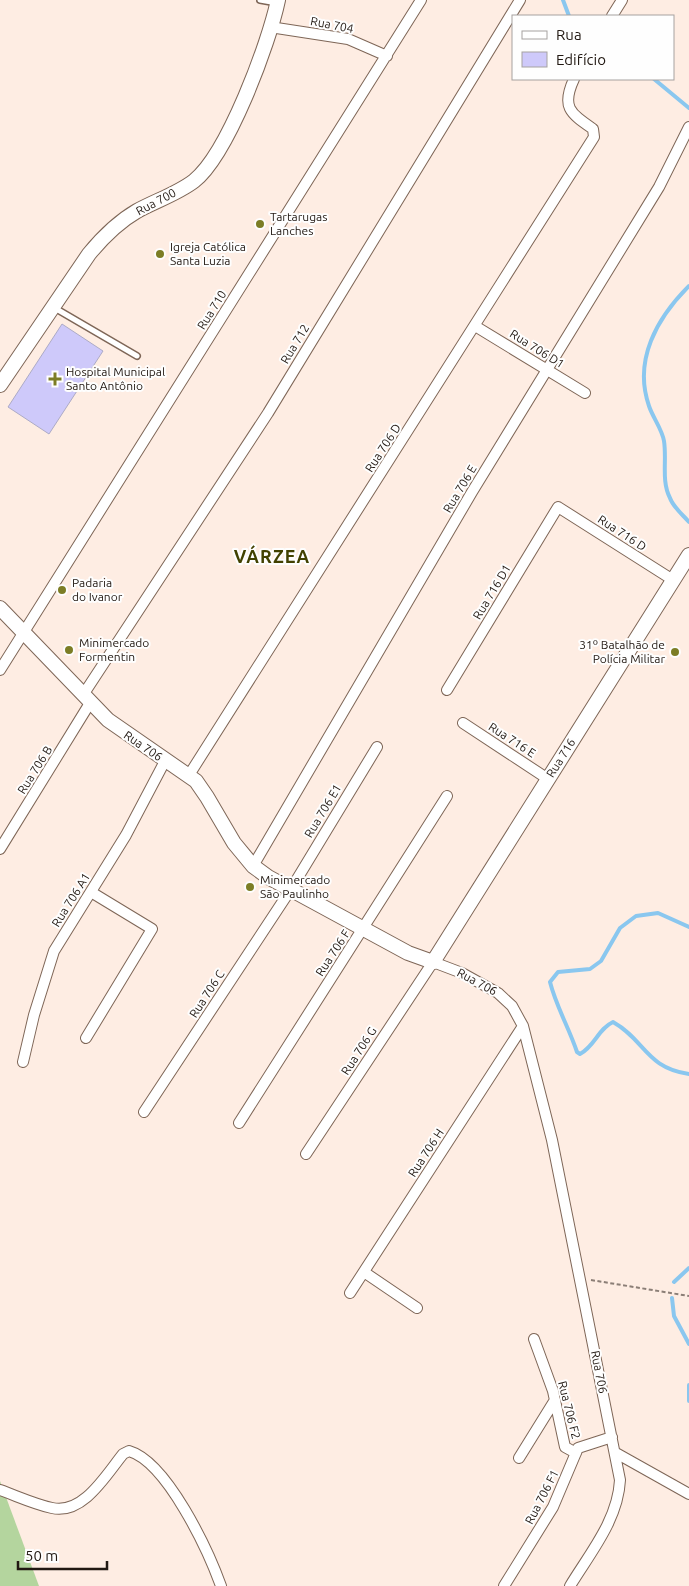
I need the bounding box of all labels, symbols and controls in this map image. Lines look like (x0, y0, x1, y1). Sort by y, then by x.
street label: Rua 704 (309, 14, 355, 35)
legend (512, 15, 674, 80)
text: Rua (556, 26, 582, 43)
text: Edifício (556, 51, 606, 68)
street label: Rua 700 (133, 185, 178, 218)
place label: Tartarugas Lanches (270, 210, 327, 237)
marker: Tartarugas Lanches (254, 218, 266, 230)
place label: Igreja Católica Santa Luzia (170, 240, 246, 267)
marker: Igreja Católica Santa Luzia (154, 248, 166, 260)
street label: Rua 710 (195, 288, 229, 332)
street label: Rua 712 (278, 322, 311, 366)
street label: Rua 706 D1 (508, 327, 567, 370)
place label: Hospital Municipal Santo Antônio (66, 365, 165, 392)
marker: Hospital Municipal Santo Antônio (48, 372, 62, 386)
street label: Rua 706 D (362, 421, 403, 474)
street label: Rua 706 E (440, 462, 479, 515)
street label: Rua 716 D (596, 512, 649, 553)
district label: VÁRZEA (234, 545, 310, 566)
street label: Rua 716 D1 (470, 562, 513, 621)
place label: Padaria do Ivanor (72, 576, 123, 603)
marker: Padaria do Ivanor (56, 584, 68, 596)
place label: Minimercado Formentin (79, 636, 149, 663)
place label: 31º Batalhão de Polícia Militar (579, 638, 665, 665)
marker: Minimercado Formentin (63, 644, 75, 656)
marker: 31º Batalhão de Polícia Militar (669, 646, 681, 658)
street label: Rua 716 E (486, 720, 538, 760)
street label: Rua 706 (122, 728, 165, 763)
street label: Rua 716 (544, 736, 578, 780)
street label: Rua 706 B (15, 743, 54, 796)
street label: Rua 706 E1 (302, 782, 344, 840)
street label: Rua 706 A1 (49, 870, 92, 929)
place label: Minimercado São Paulinho (260, 873, 330, 900)
marker: Minimercado São Paulinho (244, 881, 256, 893)
street label: Rua 706 F (313, 927, 352, 978)
street label: Rua 706 (455, 966, 500, 998)
street label: Rua 706 C (187, 967, 227, 1020)
street label: Rua 706 G (338, 1024, 379, 1077)
street label: Rua 706 H (405, 1126, 446, 1179)
street label: Rua 706 (589, 1349, 610, 1395)
street label: Rua 706 F2 (556, 1379, 583, 1440)
street label: Rua 706 F1 (522, 1467, 561, 1526)
scale bar (18, 1538, 106, 1570)
text: 50 m (25, 1547, 58, 1564)

